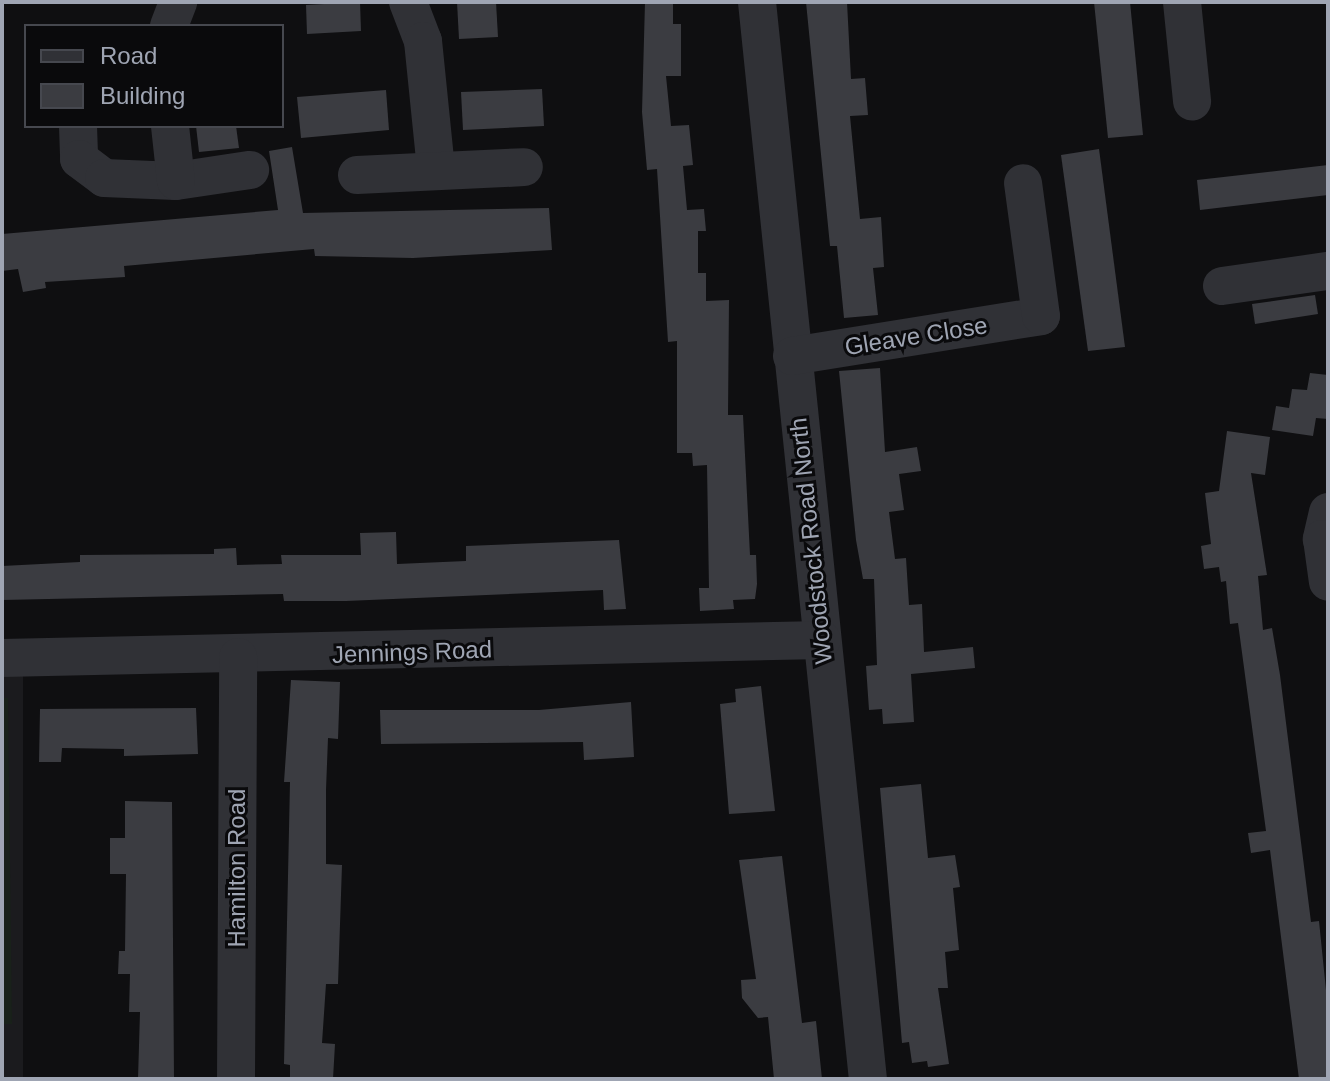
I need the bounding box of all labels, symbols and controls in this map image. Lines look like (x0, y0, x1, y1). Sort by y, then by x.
legend (24, 24, 284, 128)
text: Road (100, 42, 157, 69)
text: Building (100, 82, 185, 109)
street label: Gleave Close (843, 311, 989, 361)
street label: Woodstock Road North (784, 416, 838, 666)
street label: Jennings Road (331, 635, 493, 669)
street label: Hamilton Road (223, 789, 251, 947)

